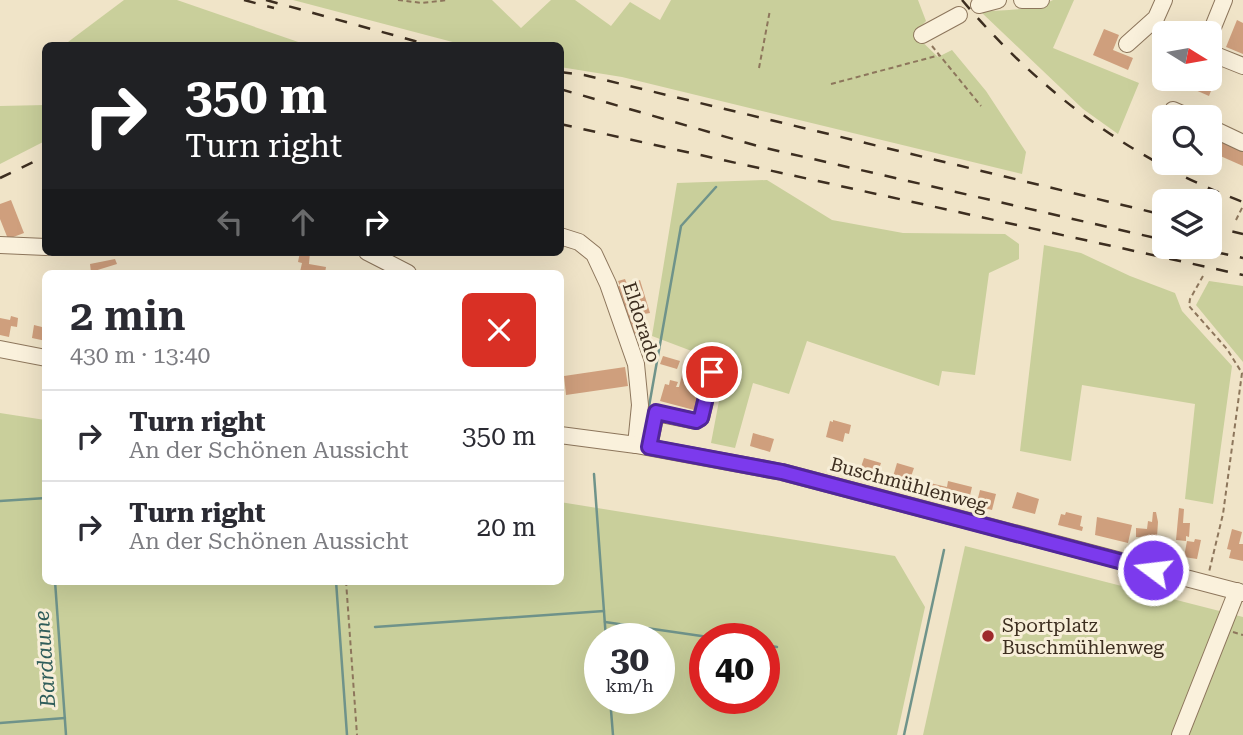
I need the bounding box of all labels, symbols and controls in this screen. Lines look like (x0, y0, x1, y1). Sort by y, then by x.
north arrow (1152, 21, 1222, 91)
map controls (1152, 21, 1222, 259)
text: 350 m (185, 68, 327, 125)
icon: right (70, 70, 161, 161)
button: search (1152, 105, 1222, 175)
text: Turn right (185, 127, 342, 165)
button: layers (1152, 189, 1222, 259)
icon: left (211, 203, 249, 241)
icon: ahead (284, 203, 322, 241)
icon: right (357, 203, 395, 241)
street label: Eldorado (618, 279, 665, 365)
text: 2 min (70, 291, 186, 340)
button: close (462, 293, 536, 367)
text: 430 m · 13:40 (70, 342, 210, 369)
pin (682, 342, 742, 402)
icon: arrive (693, 353, 731, 391)
text: Turn right (129, 407, 265, 437)
icon: right (70, 417, 108, 455)
text: 350 m (462, 421, 536, 451)
text: An der Schönen Aussicht (129, 437, 409, 464)
street label: Buschmühlenweg (828, 452, 990, 517)
text: Turn right (129, 498, 265, 528)
icon: right (70, 508, 108, 546)
text: 20 m (477, 512, 536, 542)
text: An der Schönen Aussicht (129, 528, 409, 555)
position arrow (1116, 533, 1190, 607)
water label: Bardaune (30, 610, 60, 709)
place label: Sportplatz Buschmühlenweg (1002, 614, 1164, 659)
speed limit sign: 40 (689, 623, 780, 714)
marker: Sportplatz Buschmühlenweg (980, 628, 996, 644)
text: 30 (610, 639, 649, 680)
text: km/h (605, 675, 654, 696)

